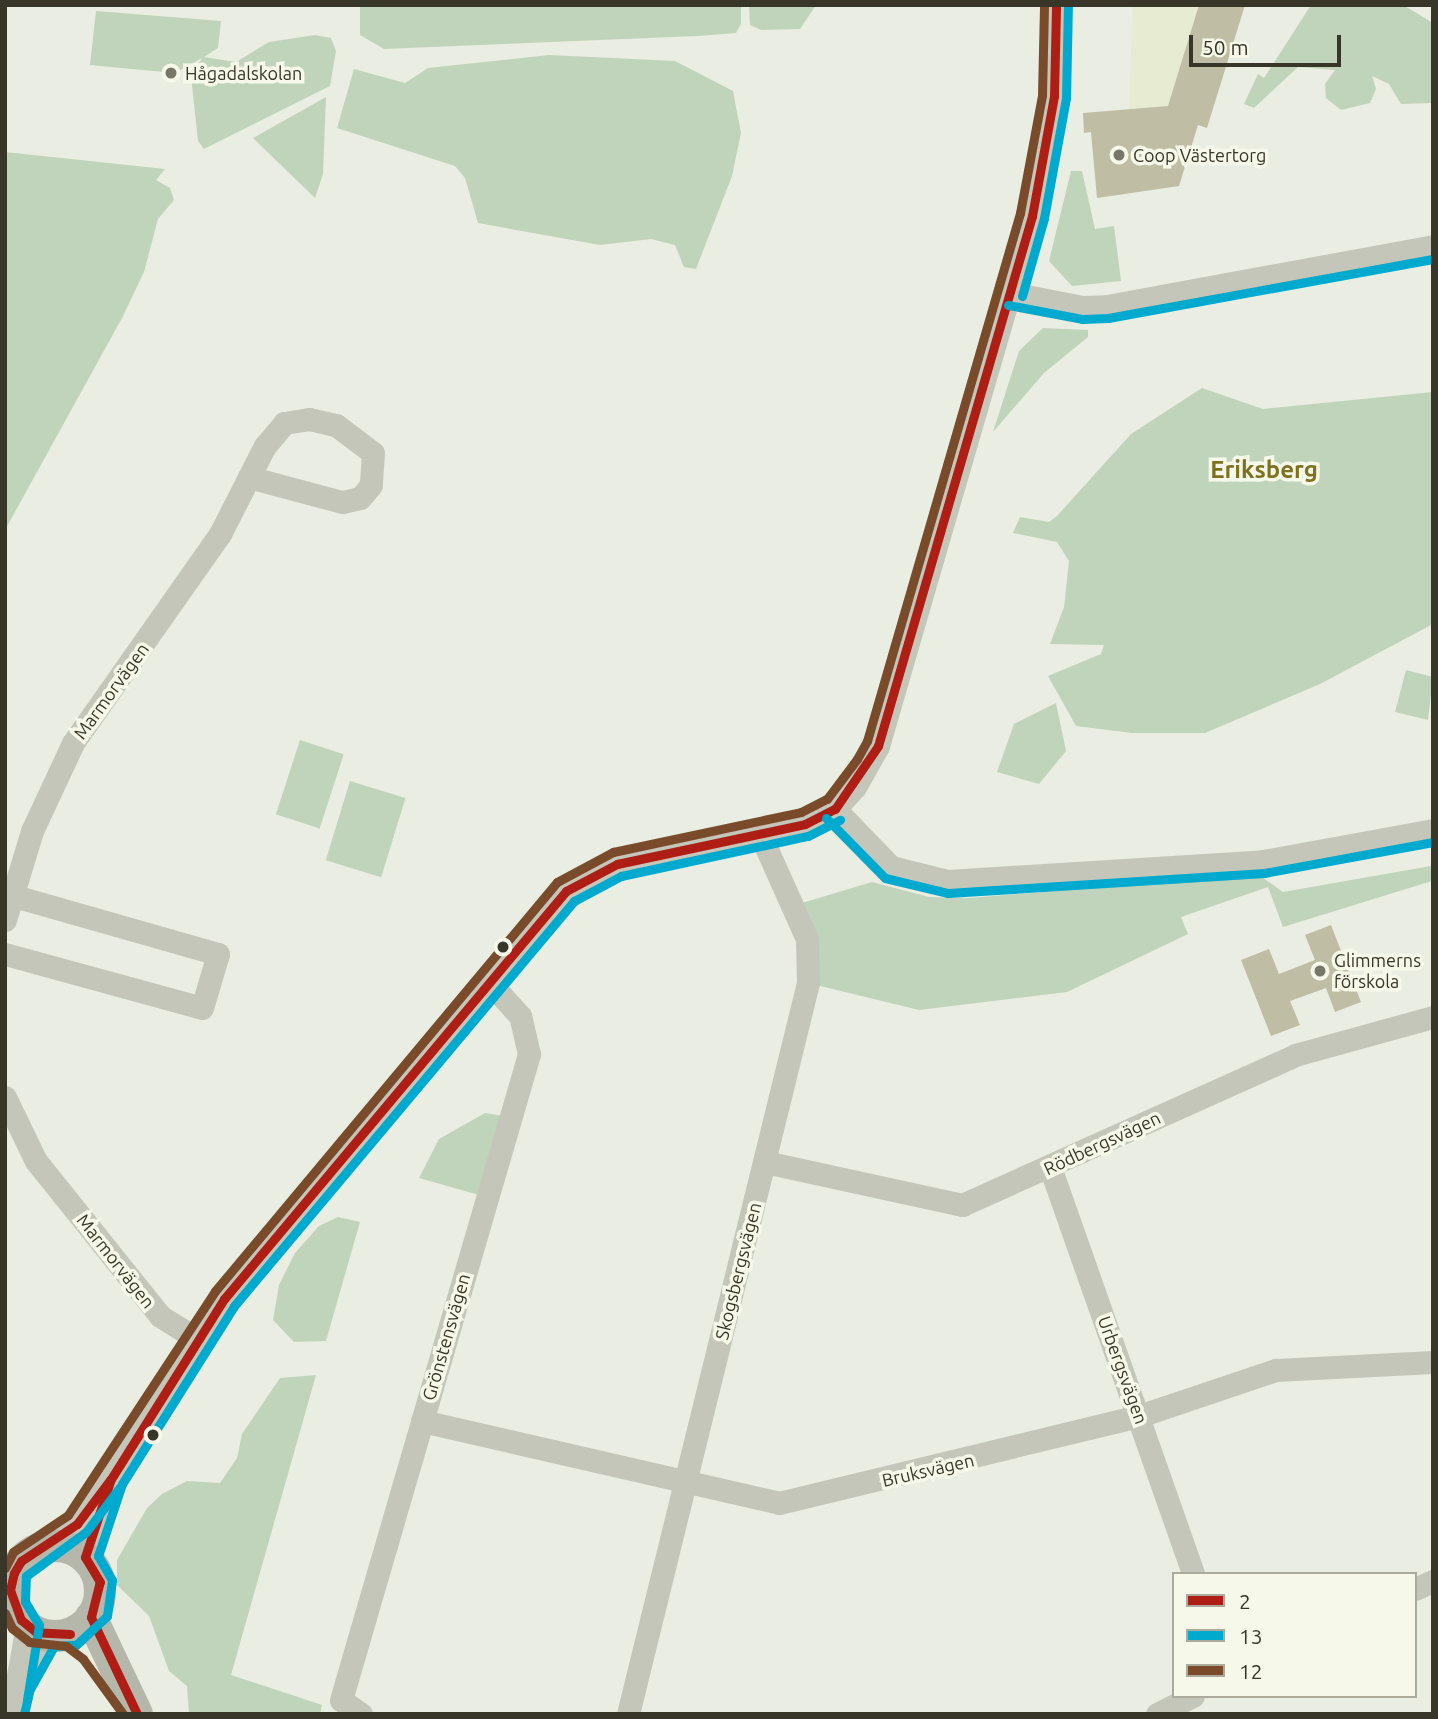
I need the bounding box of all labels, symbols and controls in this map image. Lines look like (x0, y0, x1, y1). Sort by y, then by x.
scale bar (1193, 21, 1345, 65)
text: 50 m (1202, 35, 1249, 59)
place label: Hågadalskolan (185, 62, 302, 84)
marker: Hågadalskolan (163, 65, 179, 81)
place label: Coop Västertorg (1133, 144, 1266, 166)
marker: Coop Västertorg (1111, 147, 1127, 163)
district label: Eriksberg (1210, 456, 1318, 484)
street label: Marmorvägen (69, 639, 153, 743)
unlabelled marker (496, 940, 510, 954)
place label: Glimmerns förskola (1334, 950, 1421, 992)
marker: Glimmerns förskola (1312, 963, 1328, 979)
street label: Rödbergsvägen (1040, 1107, 1164, 1179)
street label: Skogsbergsvägen (710, 1200, 766, 1342)
street label: Marmorvägen (73, 1210, 159, 1312)
street label: Grönstensvägen (418, 1271, 474, 1403)
street label: Urbergsvägen (1094, 1313, 1152, 1427)
unlabelled marker (146, 1428, 160, 1442)
street label: Bruksvägen (880, 1449, 976, 1491)
legend (1172, 1572, 1417, 1698)
text: 2 (1239, 1589, 1251, 1613)
text: 13 (1239, 1624, 1263, 1648)
text: 12 (1239, 1659, 1263, 1683)

